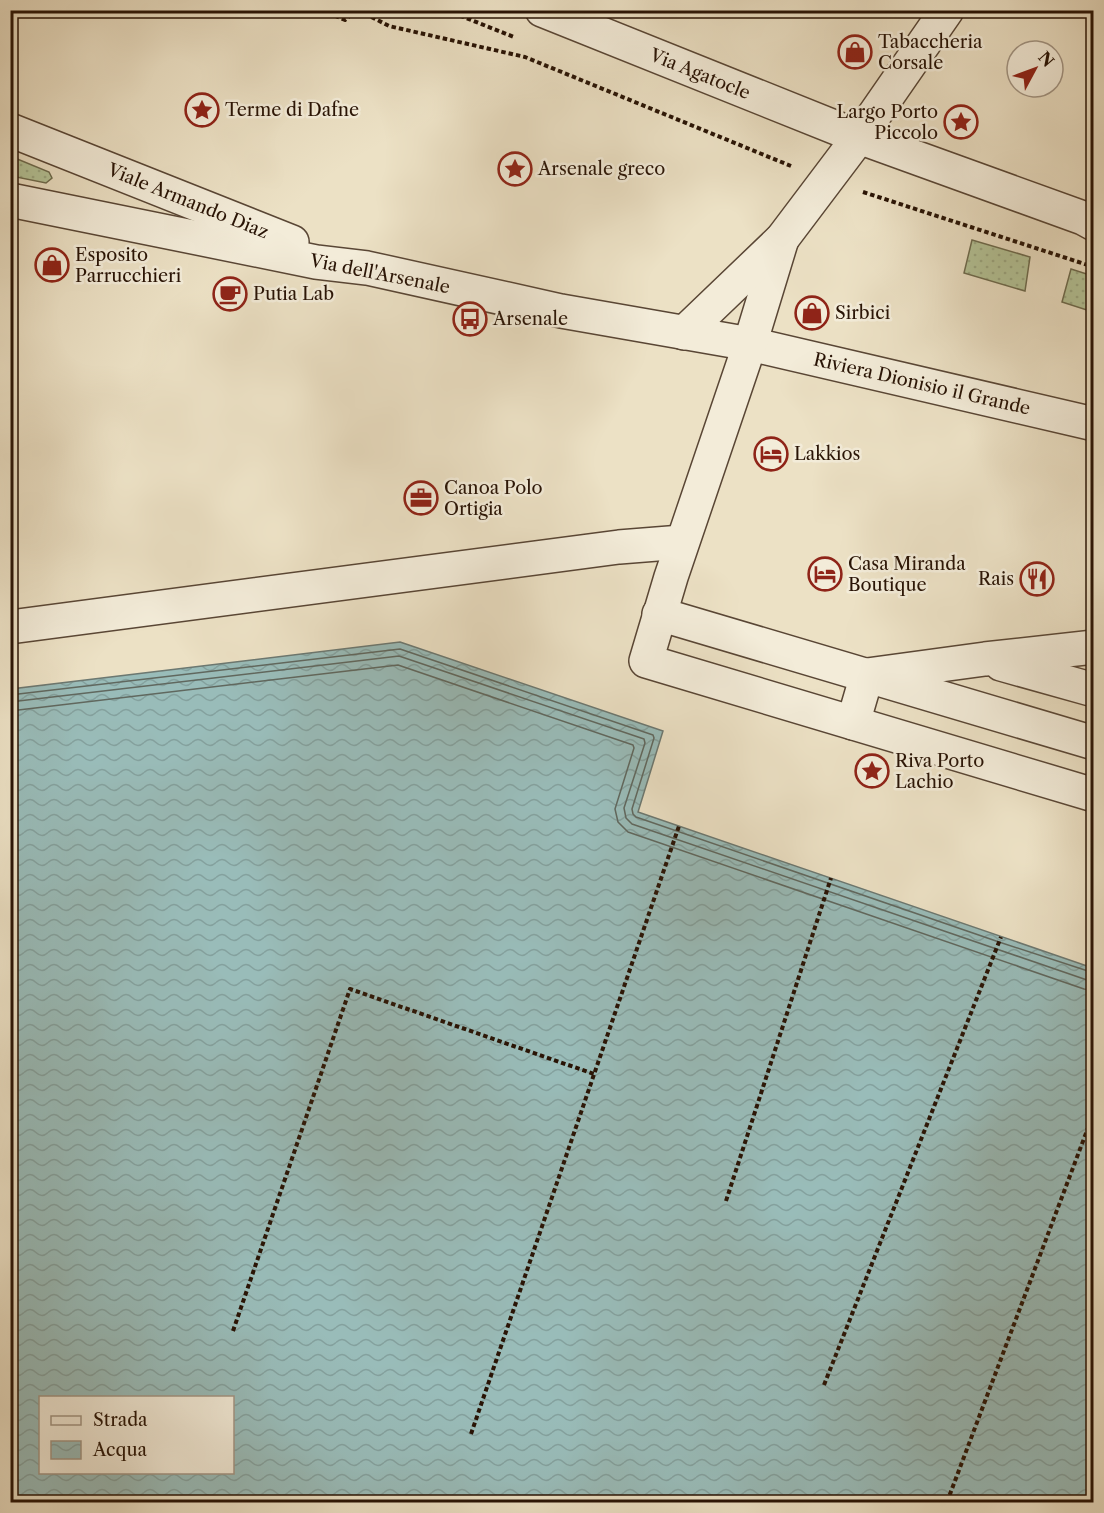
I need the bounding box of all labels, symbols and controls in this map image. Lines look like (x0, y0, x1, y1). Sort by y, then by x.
place label: Tabaccheria Corsale (878, 31, 983, 74)
shop icon: Tabaccheria Corsale (837, 34, 873, 70)
north arrow (1005, 39, 1065, 99)
street label: Via Agatocle (646, 44, 753, 104)
text: N (1034, 47, 1058, 71)
place icon: Terme di Dafne (184, 92, 220, 128)
place label: Terme di Dafne (225, 99, 359, 121)
place label: Largo Porto Piccolo (837, 101, 938, 144)
place icon: Largo Porto Piccolo (943, 104, 979, 140)
place icon: Arsenale greco (497, 151, 533, 187)
street label: Viale Armando Diaz (103, 158, 272, 243)
place label: Arsenale greco (537, 158, 665, 180)
place label: Esposito Parrucchieri (75, 244, 182, 287)
shop icon: Esposito Parrucchieri (34, 247, 70, 283)
street label: Via dell'Arsenale (307, 249, 452, 298)
cafe icon: Putia Lab (212, 276, 248, 312)
place label: Putia Lab (253, 283, 334, 305)
shop icon: Sirbici (794, 295, 830, 331)
bus stop icon: Arsenale (452, 301, 488, 337)
place label: Sirbici (835, 302, 891, 324)
place label: Arsenale (492, 308, 568, 330)
street label: Riviera Dionisio il Grande (811, 348, 1033, 420)
hotel icon: Lakkios (753, 436, 789, 472)
place label: Lakkios (794, 443, 860, 465)
place label: Canoa Polo Ortigia (444, 477, 543, 520)
office icon: Canoa Polo Ortigia (403, 480, 439, 516)
place label: Casa Miranda Boutique (848, 553, 966, 596)
hotel icon: Casa Miranda Boutique (807, 556, 843, 592)
restaurant icon: Rais (1019, 561, 1055, 597)
place label: Rais (978, 568, 1014, 590)
place label: Riva Porto Lachio (895, 750, 984, 793)
place icon: Riva Porto Lachio (854, 753, 890, 789)
legend (39, 1396, 234, 1474)
text: Strada (93, 1409, 148, 1431)
text: Acqua (92, 1439, 147, 1461)

